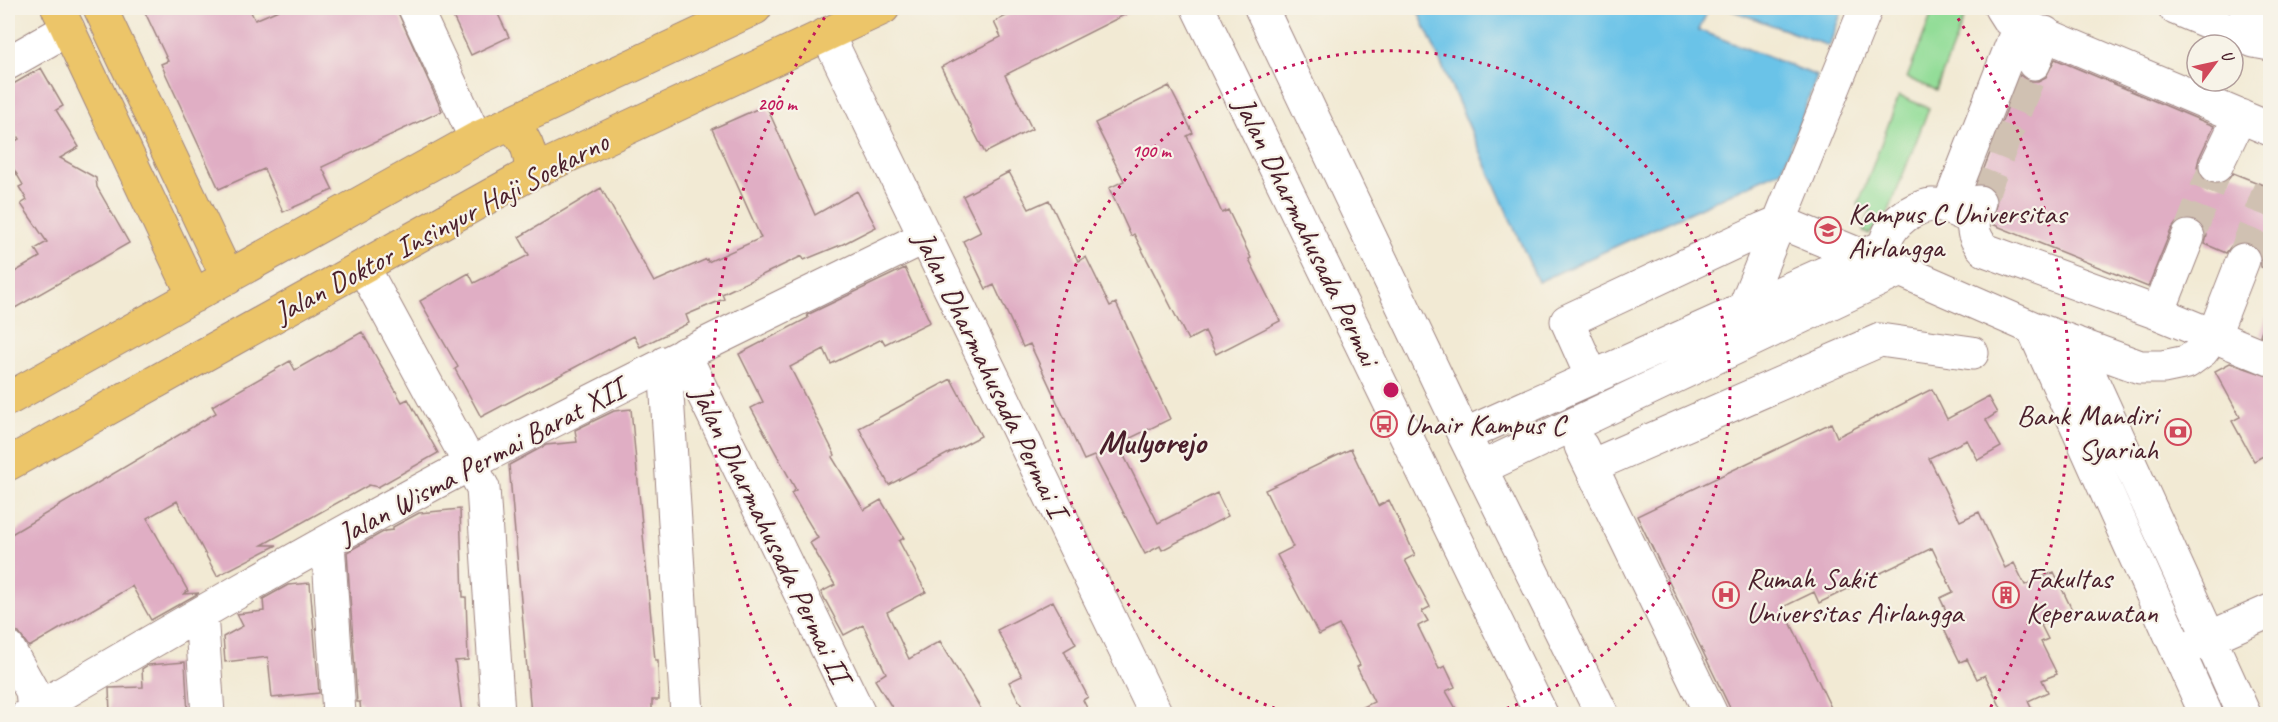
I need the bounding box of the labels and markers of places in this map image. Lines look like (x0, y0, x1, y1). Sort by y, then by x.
place label: Kampus C Universitas Airlangga (1848, 194, 2069, 266)
school or university icon: Kampus C Universitas Airlangga (1813, 215, 1843, 245)
centre of rings (1381, 380, 1401, 400)
place label: Bank Mandiri Syariah (2017, 396, 2161, 468)
place label: Unair Kampus C (1404, 405, 1568, 443)
bus stop icon: Unair Kampus C (1369, 409, 1399, 439)
bank icon: Bank Mandiri Syariah (2163, 417, 2193, 447)
place label: Rumah Sakit Universitas Airlangga (1746, 559, 1965, 631)
place label: Fakultas Keperawatan (2026, 559, 2158, 631)
hospital icon: Rumah Sakit Universitas Airlangga (1711, 580, 1741, 610)
building icon: Fakultas Keperawatan (1991, 580, 2021, 610)

